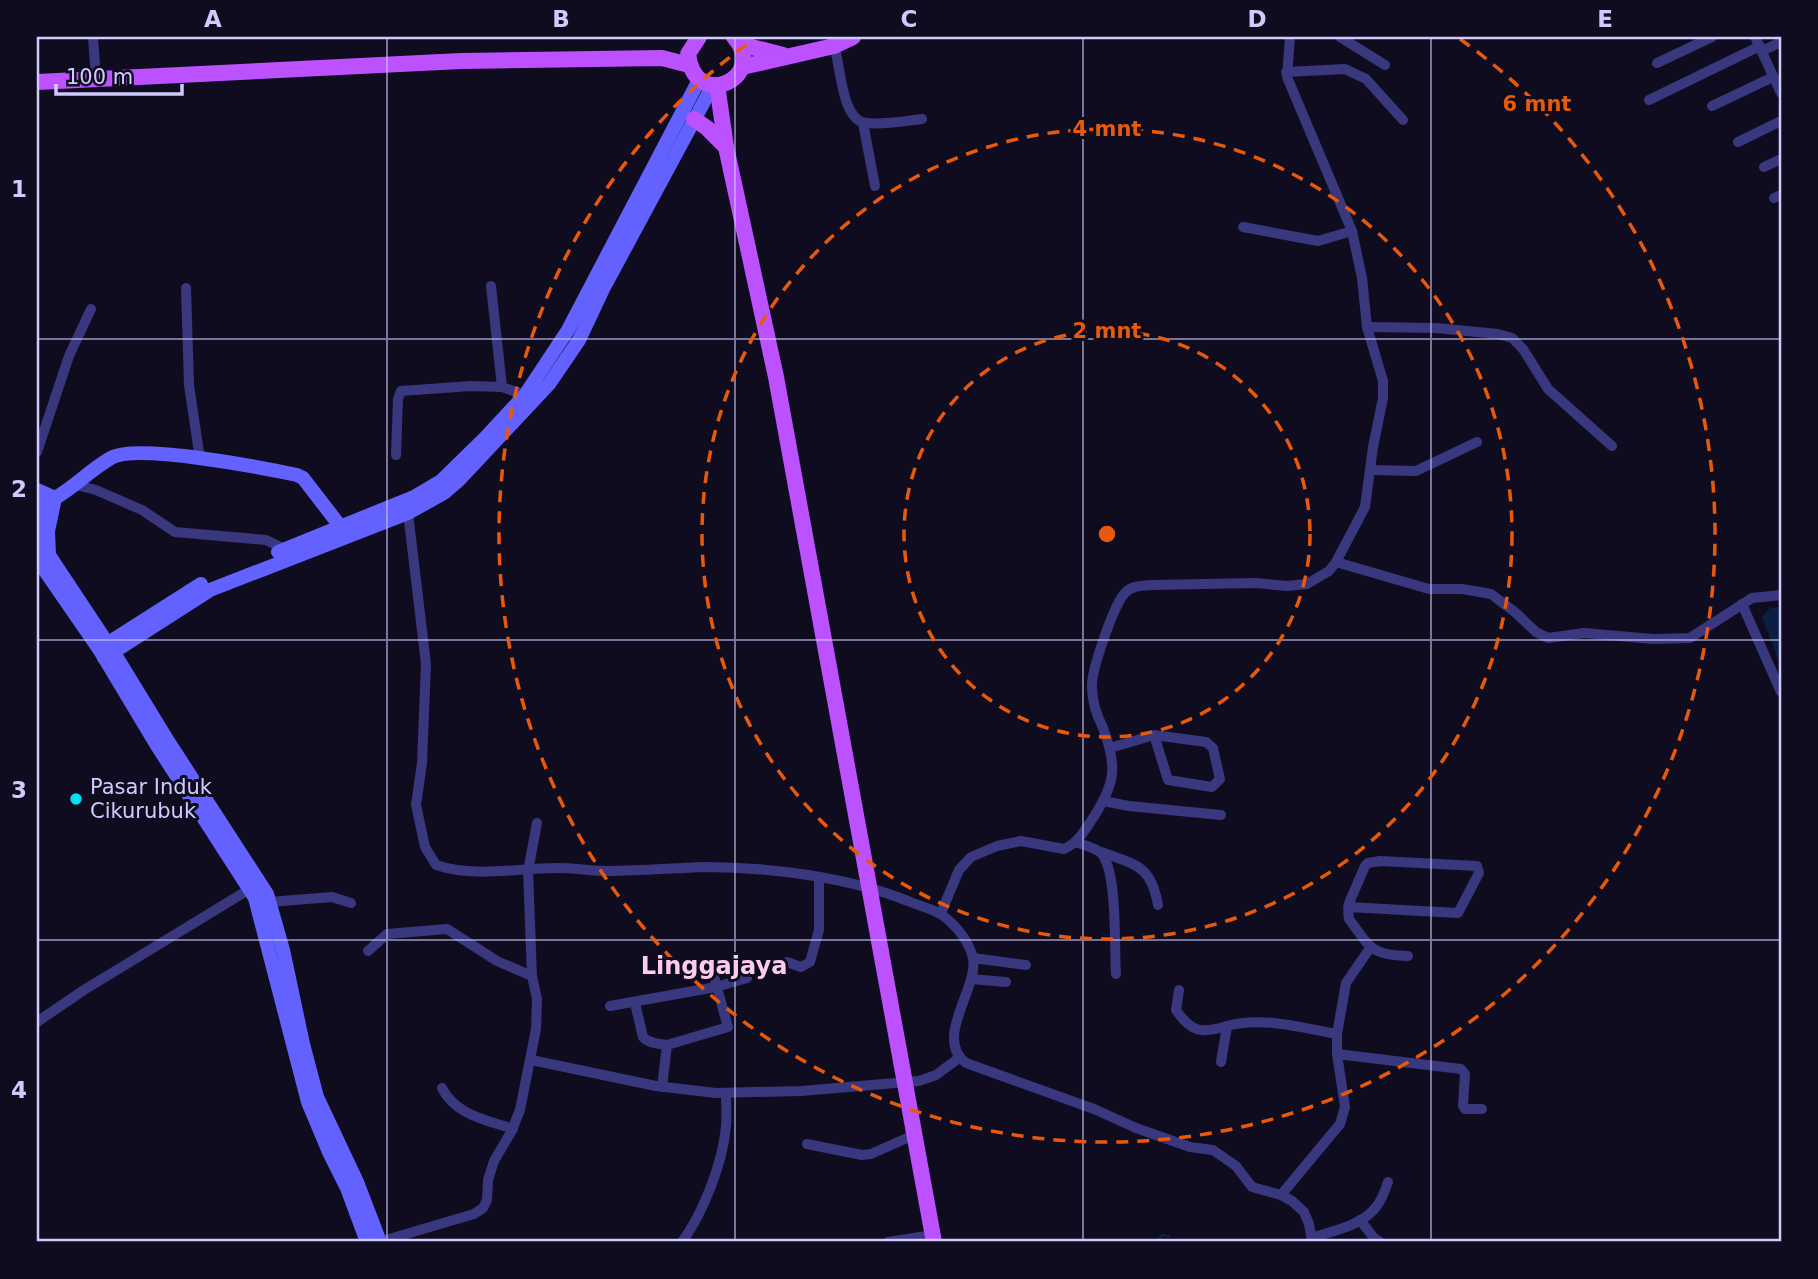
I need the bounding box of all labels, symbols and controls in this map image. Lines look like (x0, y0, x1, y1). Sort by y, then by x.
text: A (204, 6, 222, 32)
text: B (552, 6, 570, 32)
text: C (901, 6, 917, 32)
text: D (1247, 6, 1267, 32)
text: E (1597, 6, 1613, 32)
scale bar (56, 52, 182, 96)
text: 100 m (66, 65, 133, 89)
text: 6 mnt (1503, 92, 1571, 116)
text: 4 mnt (1073, 117, 1141, 141)
text: 1 (11, 176, 27, 202)
text: 2 mnt (1073, 319, 1141, 343)
text: 2 (11, 476, 27, 502)
centre of rings (1095, 522, 1119, 546)
place label: Pasar Induk Cikurubuk (90, 775, 213, 823)
text: 3 (11, 777, 27, 803)
marker: Pasar Induk Cikurubuk (68, 791, 84, 807)
district label: Linggajaya (641, 952, 787, 980)
text: 4 (11, 1077, 27, 1103)

